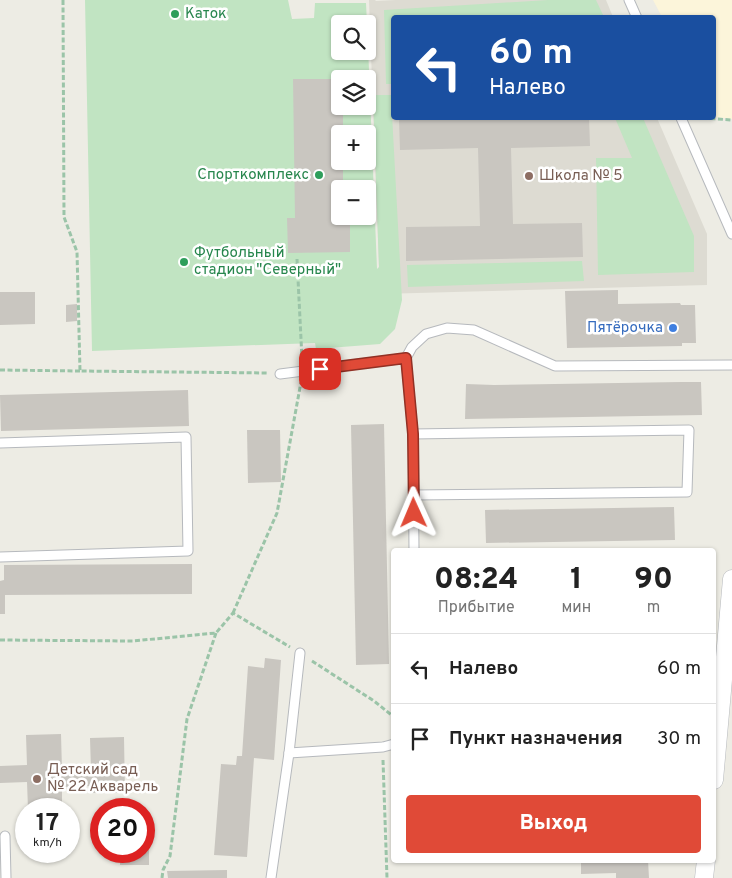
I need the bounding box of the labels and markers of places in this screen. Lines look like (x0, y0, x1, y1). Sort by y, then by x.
place label: Каток (185, 5, 227, 24)
marker: Каток (169, 8, 181, 20)
place label: Спорткомплекс (197, 166, 309, 185)
place label: Школа № 5 (539, 167, 623, 186)
marker: Спорткомплекс (313, 169, 325, 181)
marker: Школа № 5 (523, 170, 535, 182)
place label: Футбольный стадион "Северный" (194, 244, 341, 280)
marker: Футбольный стадион "Северный" (178, 256, 190, 268)
place label: Пятёрочка (587, 319, 663, 338)
marker: Пятёрочка (667, 322, 679, 334)
pin (299, 348, 341, 390)
place label: Детский сад № 22 Акварель (47, 761, 158, 797)
marker: Детский сад № 22 Акварель (31, 773, 43, 785)

